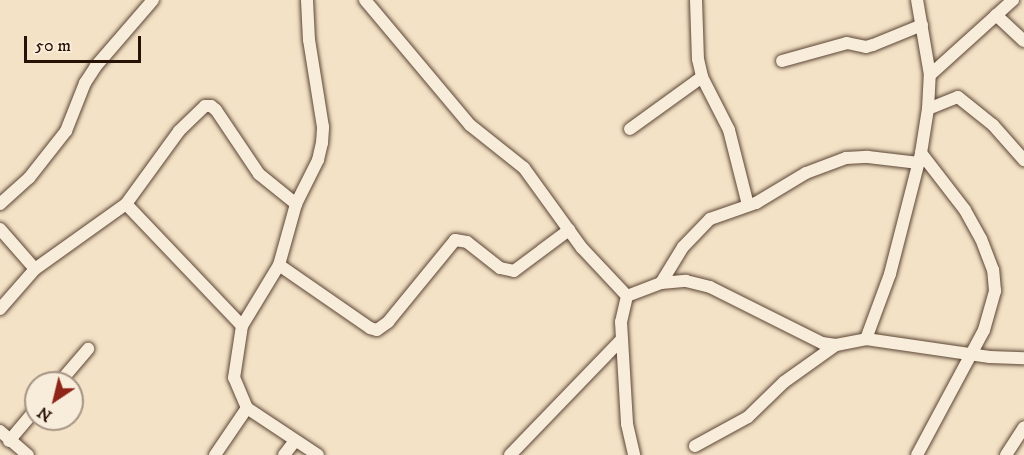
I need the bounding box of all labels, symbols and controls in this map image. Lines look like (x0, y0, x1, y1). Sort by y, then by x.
scale bar (27, 24, 144, 62)
text: 50 m (35, 35, 71, 57)
north arrow (24, 371, 84, 431)
text: N (34, 402, 56, 426)

